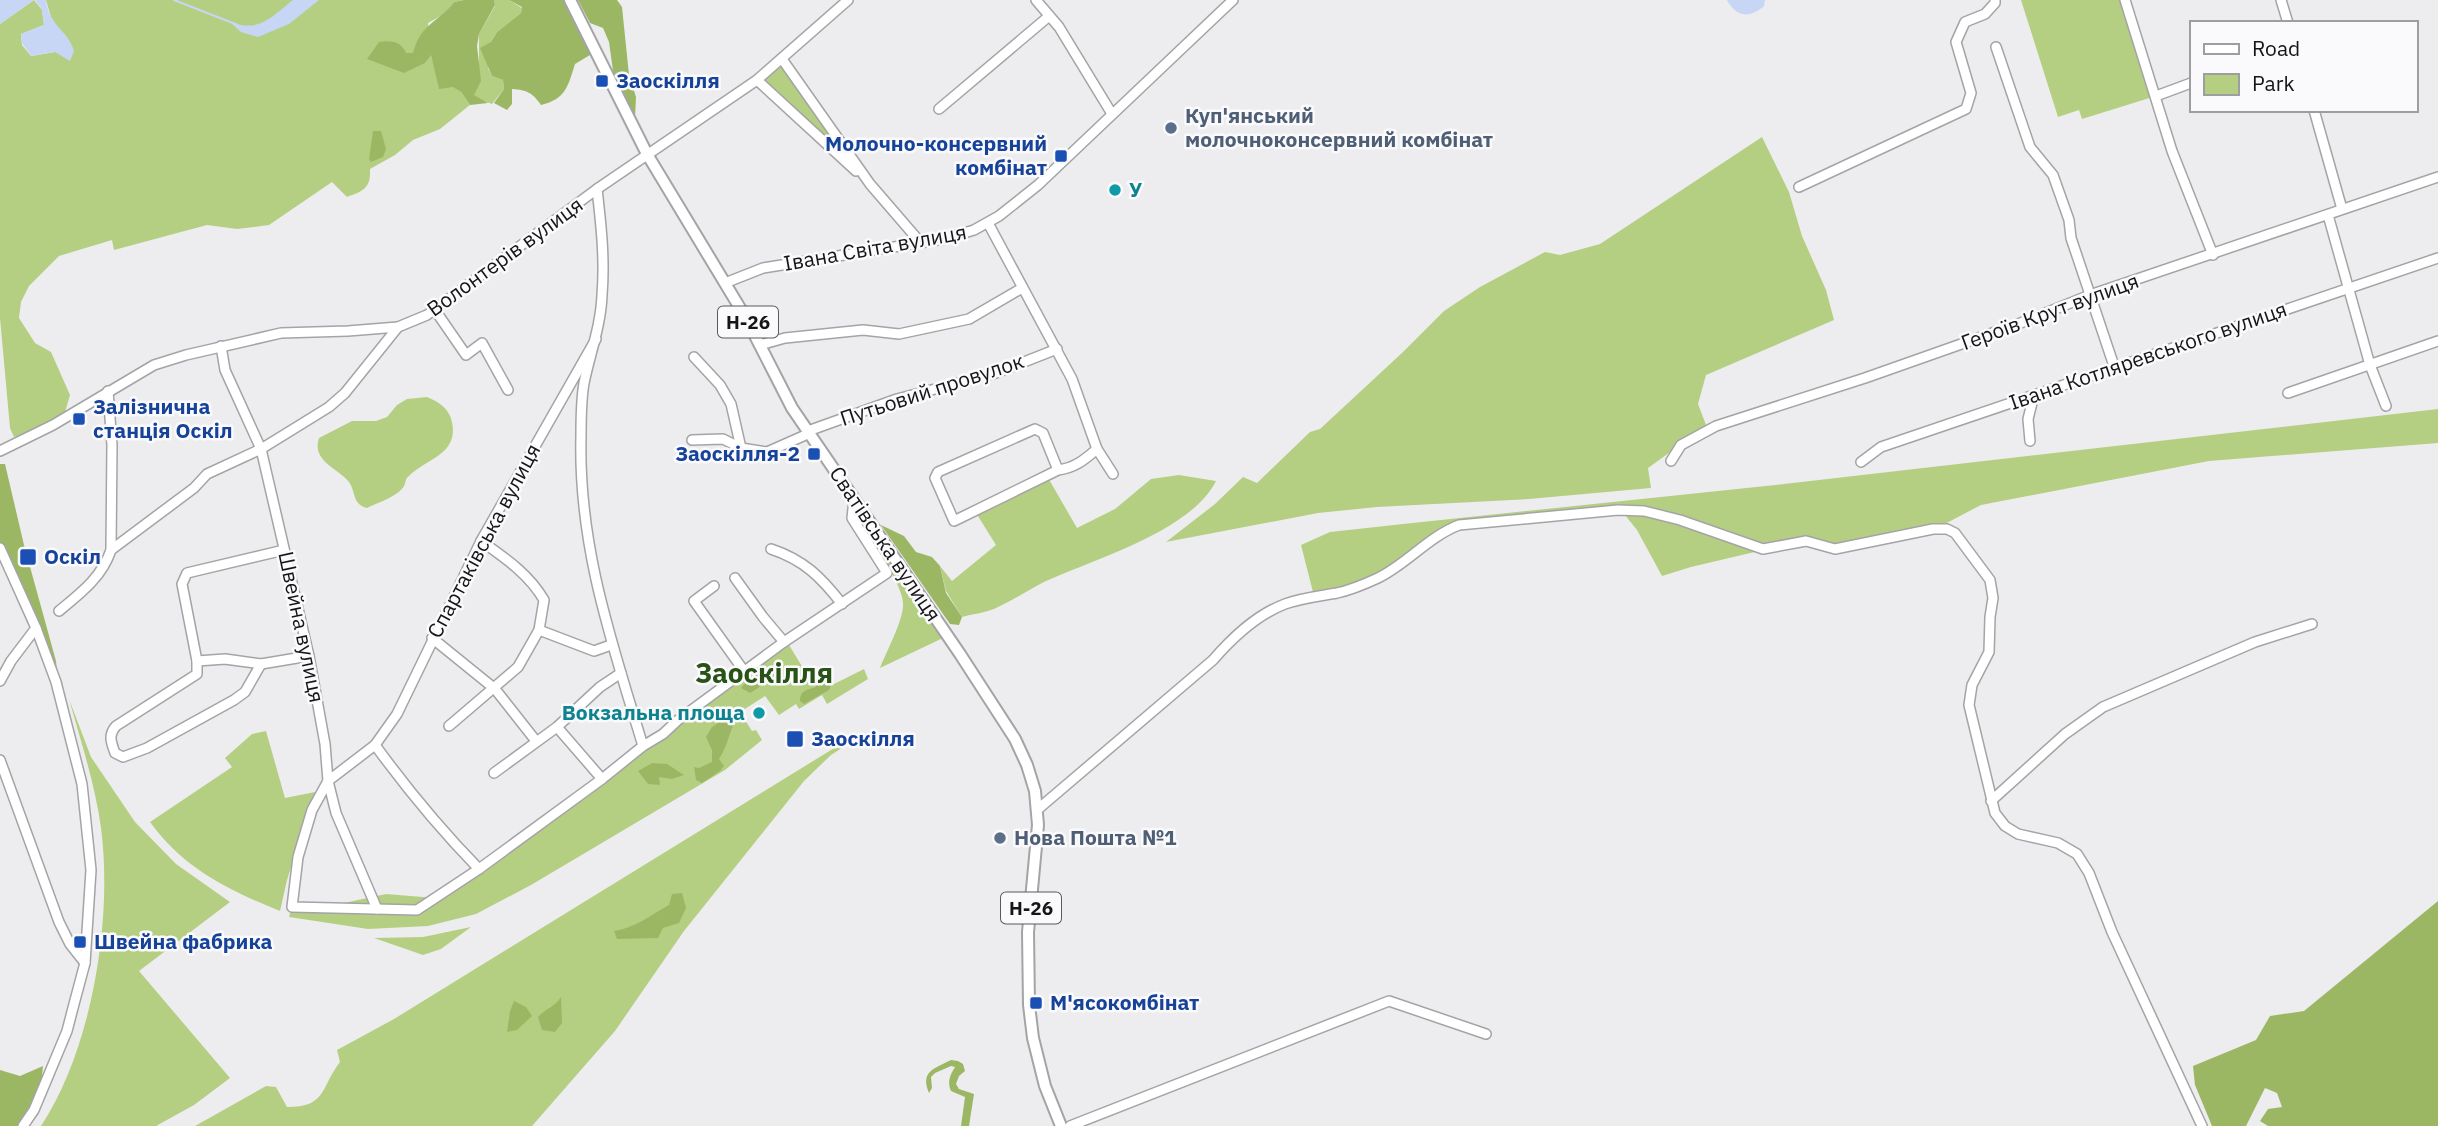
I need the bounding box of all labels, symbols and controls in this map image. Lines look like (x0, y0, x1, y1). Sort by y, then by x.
legend (2190, 21, 2417, 112)
text: Road (2252, 34, 2300, 62)
place label: Заоскілля (616, 66, 720, 94)
text: Park (2252, 69, 2295, 97)
marker: Заоскілля (594, 73, 610, 89)
place label: Куп'янський молочноконсервний комбінат (1185, 101, 1493, 153)
marker: Куп'янський молочноконсервний комбінат (1163, 120, 1179, 136)
place label: Молочно-консервний комбінат (825, 129, 1047, 181)
marker: Молочно-консервний комбінат (1053, 148, 1069, 164)
place label: У (1129, 175, 1142, 203)
marker: У (1107, 182, 1123, 198)
street label: Волонтерів вулиця (421, 190, 588, 322)
street label: Івана Світа вулиця (781, 217, 969, 277)
street label: Героїв Крут вулиця (1957, 266, 2142, 356)
street label: Івана Котляревського вулиця (2005, 294, 2290, 416)
road number: Н-26 (718, 306, 778, 338)
street label: Путьовий провулок (836, 346, 1027, 432)
place label: Залізнична станція Оскіл (93, 392, 233, 444)
marker: Залізнична станція Оскіл (71, 411, 87, 427)
street label: Спартаківська вулиця (420, 438, 546, 643)
place label: Заоскілля-2 (675, 439, 800, 467)
marker: Заоскілля-2 (806, 446, 822, 462)
street label: Сватівська вулиця (824, 461, 948, 626)
place label: Оскіл (44, 542, 101, 570)
marker: Оскіл (18, 547, 38, 567)
street label: Швейна вулиця (272, 549, 332, 705)
district label: Заоскiлля (695, 654, 833, 691)
place label: Вокзальна площа (562, 698, 745, 726)
marker: Вокзальна площа (751, 705, 767, 721)
place label: Заоскiлля (811, 724, 915, 752)
marker: Заоскiлля (785, 729, 805, 749)
place label: Нова Пошта №1 (1014, 823, 1177, 851)
marker: Нова Пошта №1 (992, 830, 1008, 846)
road number: Н-26 (1001, 893, 1061, 924)
place label: Швейна фабрика (94, 927, 273, 955)
marker: Швейна фабрика (72, 934, 88, 950)
place label: М'ясокомбінат (1050, 988, 1199, 1016)
marker: М'ясокомбінат (1028, 995, 1044, 1011)

